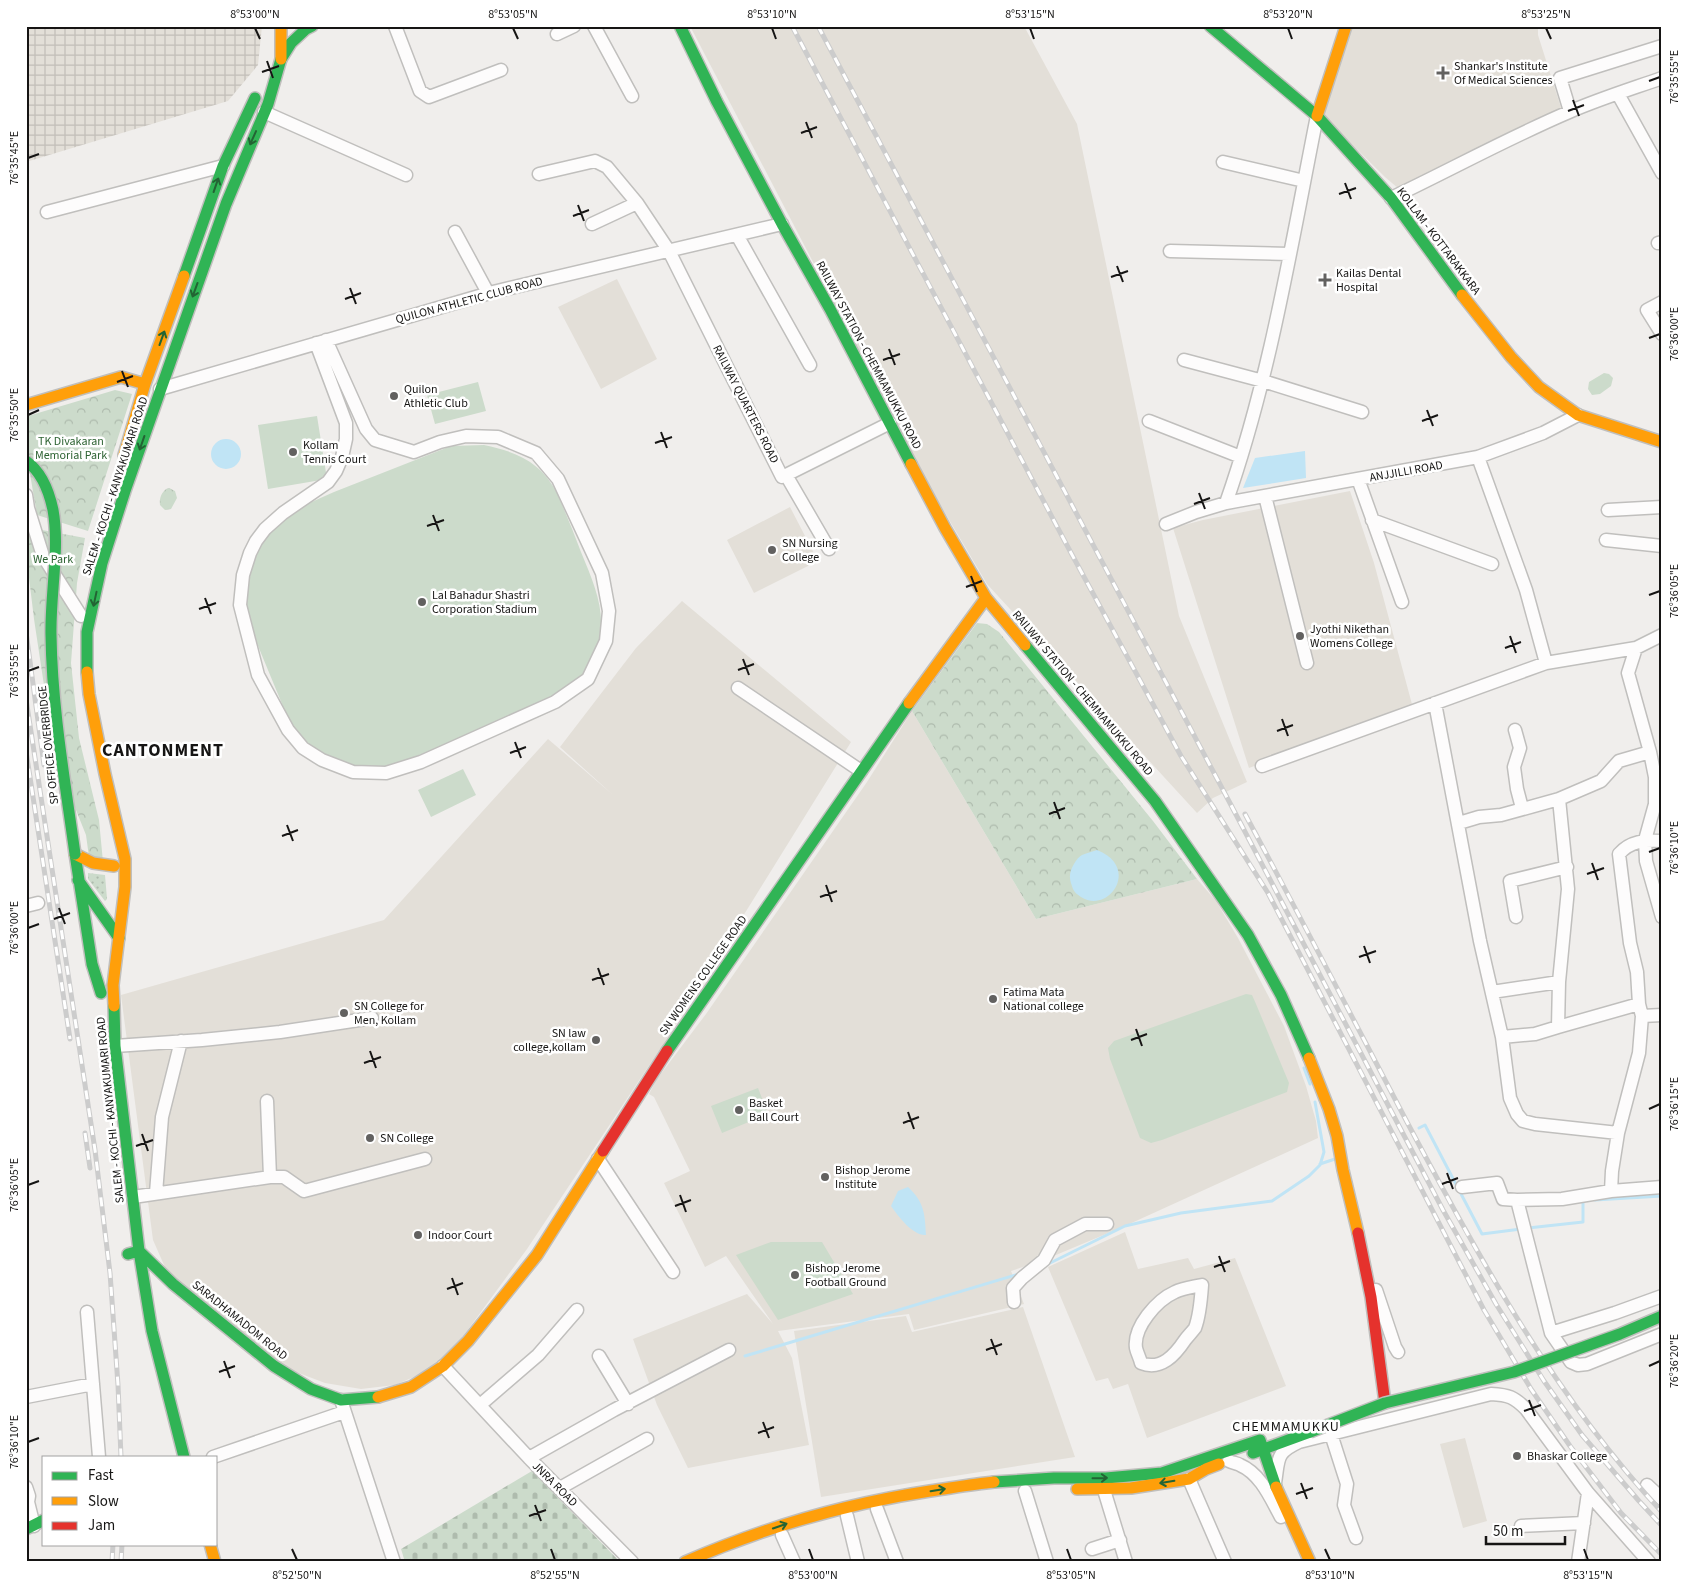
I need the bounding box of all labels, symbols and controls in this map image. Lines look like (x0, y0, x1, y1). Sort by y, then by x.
text: 8°53'00"N (230, 6, 280, 23)
text: 8°53'05"N (488, 6, 538, 23)
text: 8°53'10"N (747, 6, 797, 23)
text: 8°53'15"N (1005, 6, 1055, 23)
text: 8°53'20"N (1263, 6, 1313, 23)
text: 8°53'25"N (1521, 6, 1571, 23)
text: 76°35'55"E (1666, 50, 1683, 104)
place label: Shankar's Institute Of Medical Sciences (1454, 58, 1553, 89)
marker: Shankar's Institute Of Medical Sciences (1436, 66, 1450, 80)
one-way arrow (247, 130, 257, 145)
text: 76°35'45"E (6, 131, 23, 185)
one-way arrow (212, 177, 221, 193)
street label: KOLLAM - KOTTARAKKARA (1393, 184, 1485, 299)
street label: RAILWAY STATION - CHEMMAMUKKU ROAD (811, 258, 926, 452)
place label: Kailas Dental Hospital (1336, 265, 1401, 296)
street label: QUILON ATHLETIC CLUB ROAD (394, 273, 545, 328)
marker: Kailas Dental Hospital (1318, 273, 1332, 287)
one-way arrow (190, 282, 199, 297)
text: 76°36'00"E (1666, 307, 1683, 361)
one-way arrow (158, 331, 167, 346)
street label: RAILWAY QUARTERS ROAD (708, 342, 783, 466)
place label: Quilon Athletic Club (404, 381, 468, 412)
text: 76°35'50"E (6, 388, 23, 442)
marker: Quilon Athletic Club (388, 390, 400, 402)
street label: SALEM - KOCHI - KANYAKUMARI ROAD (78, 394, 152, 578)
park label: TK Divakaran Memorial Park (35, 433, 107, 464)
one-way arrow (136, 435, 146, 451)
place label: Kollam Tennis Court (303, 437, 366, 468)
marker: Kollam Tennis Court (287, 446, 299, 458)
street label: ANJJILLI ROAD (1368, 457, 1444, 486)
place label: SN Nursing College (782, 535, 838, 566)
marker: SN Nursing College (766, 544, 778, 556)
park label: We Park (33, 551, 73, 568)
text: 76°36'05"E (1666, 564, 1683, 618)
place label: Lal Bahadur Shastri Corporation Stadium (432, 587, 537, 618)
one-way arrow (89, 590, 99, 606)
marker: Lal Bahadur Shastri Corporation Stadium (416, 596, 428, 608)
street label: RAILWAY STATION - CHEMMAMUKKU ROAD (1008, 607, 1157, 780)
place label: Jyothi Nikethan Womens College (1310, 621, 1393, 652)
marker: Jyothi Nikethan Womens College (1294, 630, 1306, 642)
text: 76°35'55"E (6, 644, 23, 698)
street label: SP OFFICE OVERBRIDGE (34, 685, 63, 805)
district label: CANTONMENT (102, 738, 224, 763)
text: 76°36'10"E (1666, 821, 1683, 875)
text: 76°36'00"E (6, 901, 23, 955)
street label: SN WOMENS COLLEGE ROAD (656, 912, 751, 1039)
place label: Fatima Mata National college (1003, 984, 1084, 1015)
marker: Fatima Mata National college (987, 993, 999, 1005)
place label: SN College for Men, Kollam (354, 998, 425, 1029)
marker: SN College for Men, Kollam (338, 1007, 350, 1019)
street label: SALEM - KOCHI - KANYAKUMARI ROAD (92, 1016, 129, 1204)
place label: SN law college,kollam (513, 1025, 586, 1056)
marker: SN law college,kollam (590, 1034, 602, 1046)
text: 76°36'15"E (1666, 1077, 1683, 1131)
place label: Basket Ball Court (749, 1095, 799, 1126)
marker: Basket Ball Court (733, 1104, 745, 1116)
place label: SN College (380, 1130, 434, 1147)
marker: SN College (364, 1132, 376, 1144)
text: 76°36'05"E (6, 1158, 23, 1212)
place label: Bishop Jerome Institute (835, 1162, 910, 1193)
marker: Bishop Jerome Institute (819, 1171, 831, 1183)
place label: Indoor Court (428, 1227, 492, 1244)
marker: Indoor Court (412, 1229, 424, 1241)
place label: Bishop Jerome Football Ground (805, 1260, 886, 1291)
marker: Bishop Jerome Football Ground (789, 1269, 801, 1281)
street label: SARADHAMADOM ROAD (188, 1277, 291, 1364)
text: 76°36'20"E (1666, 1334, 1683, 1388)
text: 76°36'10"E (6, 1415, 23, 1469)
district label: CHEMMAMUKKU (1232, 1417, 1340, 1437)
place label: Bhaskar College (1527, 1448, 1607, 1465)
marker: Bhaskar College (1511, 1450, 1523, 1462)
legend (42, 1456, 218, 1546)
street label: JNRA ROAD (528, 1458, 581, 1511)
text: Fast (88, 1465, 114, 1486)
one-way arrow (1092, 1473, 1108, 1482)
one-way arrow (1160, 1478, 1176, 1488)
one-way arrow (930, 1485, 946, 1495)
text: Slow (88, 1491, 119, 1512)
scale bar (1486, 1513, 1564, 1545)
text: Jam (88, 1515, 115, 1536)
one-way arrow (772, 1521, 787, 1530)
text: 50 m (1493, 1521, 1523, 1542)
text: 8°52'50"N (272, 1567, 322, 1584)
text: 8°52'55"N (530, 1567, 580, 1584)
text: 8°53'00"N (788, 1567, 838, 1584)
text: 8°53'05"N (1046, 1567, 1096, 1584)
text: 8°53'10"N (1305, 1567, 1355, 1584)
text: 8°53'15"N (1563, 1567, 1613, 1584)

